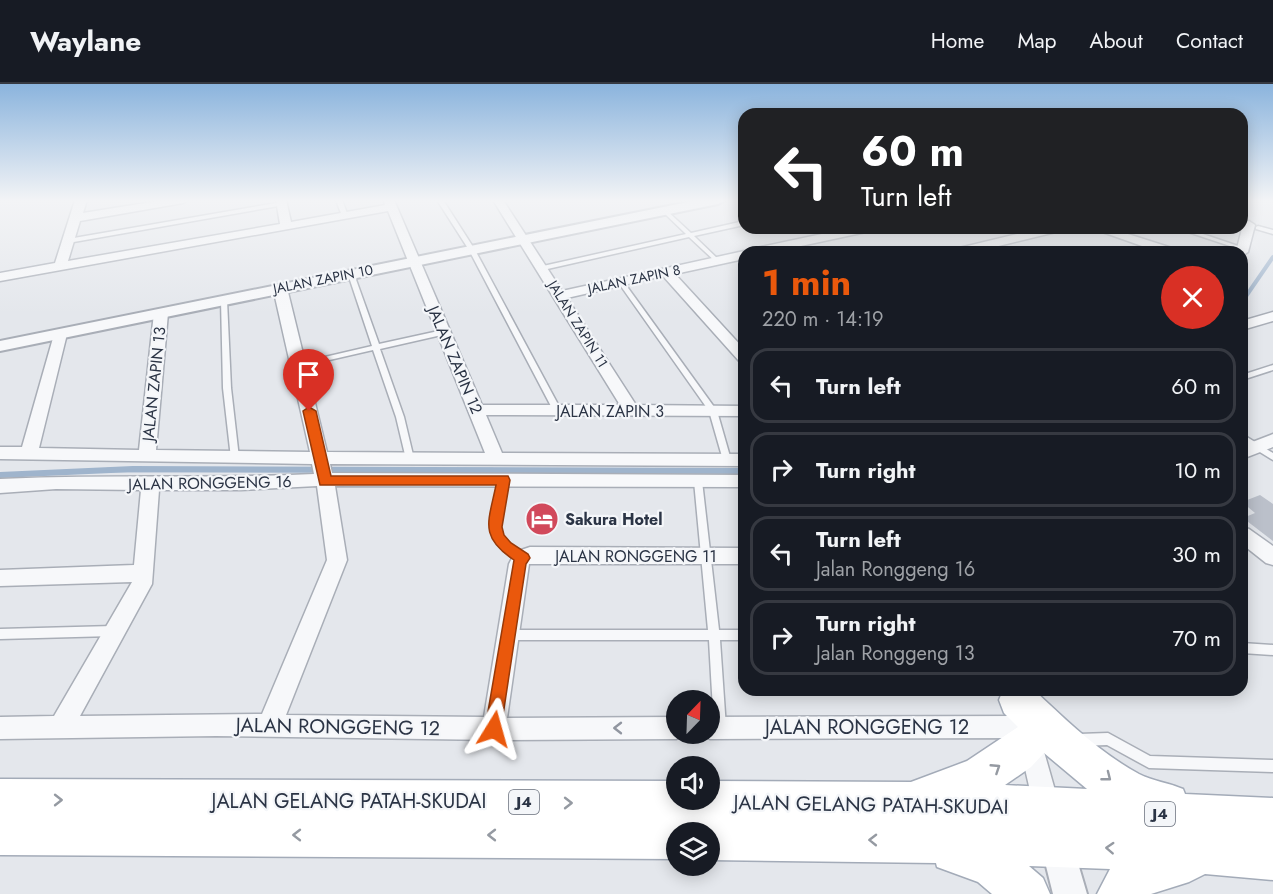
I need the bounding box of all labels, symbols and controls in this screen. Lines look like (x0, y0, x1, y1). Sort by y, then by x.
text: Waylane (30, 21, 141, 62)
text: Home (931, 26, 984, 56)
text: Map (1017, 26, 1057, 56)
text: About (1090, 26, 1143, 56)
text: Contact (1176, 26, 1243, 56)
text: 60 m (861, 121, 964, 182)
icon: left (762, 132, 840, 210)
text: Turn left (861, 177, 951, 216)
text: 1 min (762, 256, 851, 308)
street label: JALAN ZAPIN 8 (584, 259, 682, 299)
street label: JALAN ZAPIN 10 (269, 260, 375, 299)
button: close (1161, 266, 1224, 329)
street label: JALAN ZAPIN 11 (542, 275, 613, 371)
street label: JALAN ZAPIN 12 (421, 301, 488, 418)
text: 220 m · 14:19 (762, 305, 884, 334)
street label: JALAN ZAPIN 13 (136, 325, 171, 444)
pin (283, 349, 334, 411)
icon: arrive (292, 358, 325, 391)
icon: left (765, 369, 798, 402)
text: Turn left (816, 370, 901, 402)
text: 60 m (1171, 370, 1221, 402)
street label: JALAN ZAPIN 3 (554, 400, 664, 423)
icon: right (765, 453, 798, 486)
text: Turn right (816, 454, 916, 486)
text: 10 m (1174, 454, 1221, 486)
street label: JALAN RONGGENG 16 (126, 470, 292, 496)
hotel icon: Sakura Hotel (524, 501, 560, 537)
place label: Sakura Hotel (565, 508, 663, 531)
text: Turn left (816, 523, 901, 555)
icon: left (765, 537, 798, 570)
text: 30 m (1172, 538, 1221, 570)
street label: JALAN RONGGENG 11 (553, 545, 717, 568)
text: Jalan Ronggeng 16 (816, 555, 975, 584)
text: Turn right (816, 607, 916, 639)
icon: right (765, 621, 798, 654)
text: 70 m (1172, 622, 1221, 654)
text: Jalan Ronggeng 13 (816, 639, 975, 668)
north arrow (666, 690, 720, 744)
map controls (666, 690, 720, 876)
position arrow (462, 697, 526, 761)
street label: JALAN RONGGENG 12 (233, 711, 440, 743)
street label: JALAN RONGGENG 12 (762, 713, 969, 742)
one-way arrow (614, 722, 623, 735)
button: sound (666, 756, 720, 810)
one-way arrow (990, 763, 1000, 775)
one-way arrow (1101, 770, 1112, 781)
street label: JALAN GELANG PATAH-SKUDAI (209, 787, 486, 816)
street label: JALAN GELANG PATAH-SKUDAI (730, 788, 1009, 822)
road number: J4 (509, 790, 539, 814)
one-way arrow (54, 794, 63, 806)
one-way arrow (564, 796, 573, 809)
road number: J4 (1145, 802, 1175, 826)
button: layers (666, 822, 720, 876)
one-way arrow (293, 829, 302, 841)
one-way arrow (488, 829, 497, 842)
one-way arrow (868, 834, 877, 847)
one-way arrow (1105, 842, 1114, 855)

